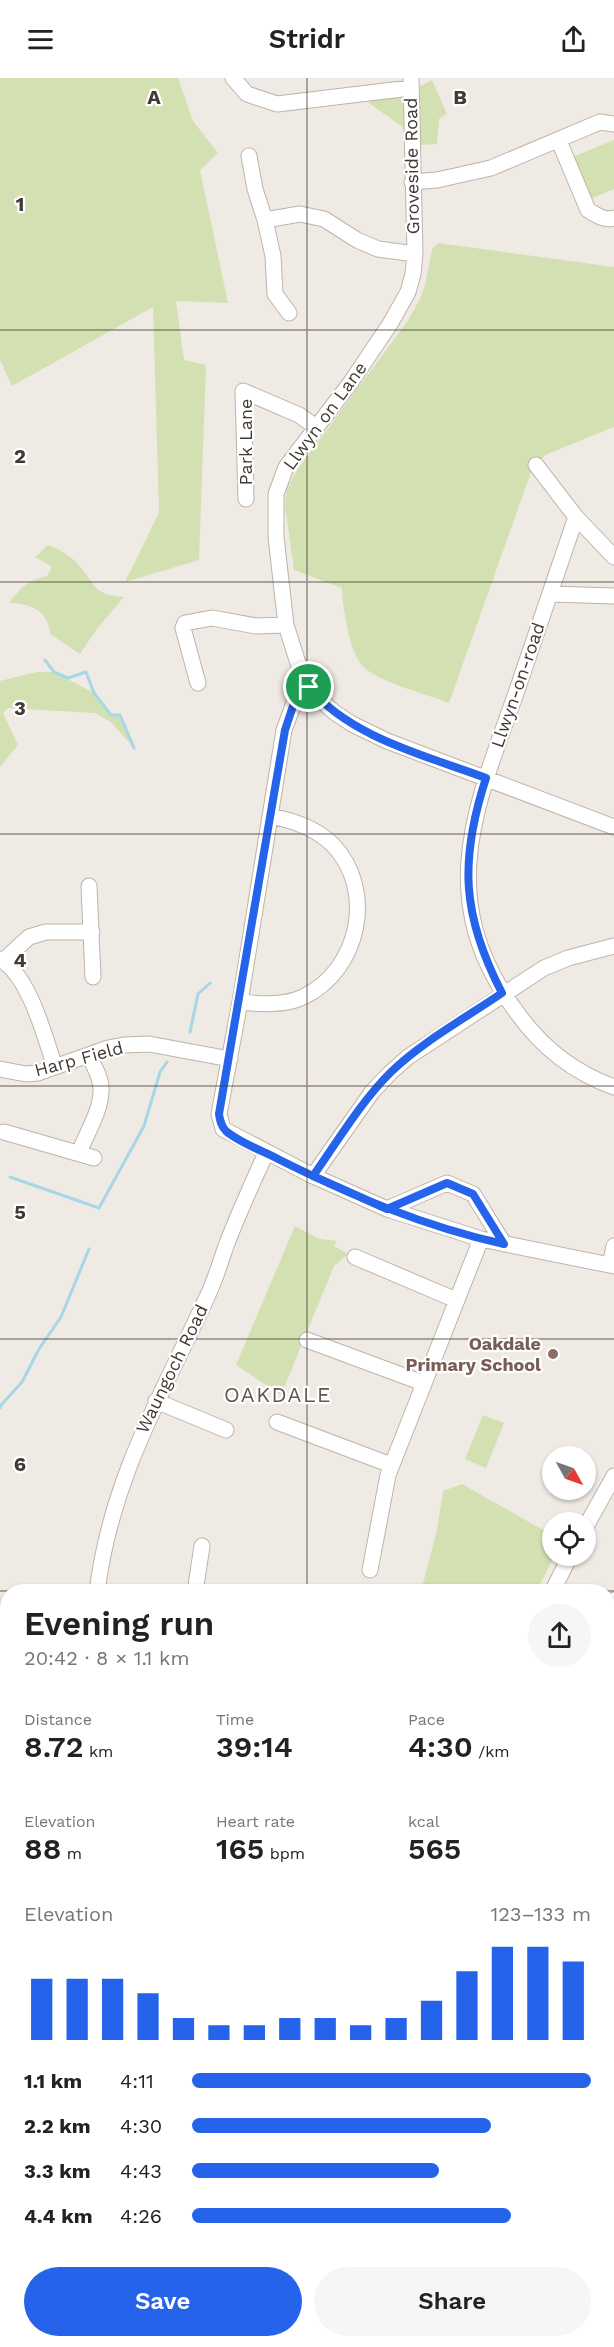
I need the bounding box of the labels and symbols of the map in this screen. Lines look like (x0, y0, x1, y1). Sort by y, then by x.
text: A (147, 85, 161, 109)
text: B (453, 85, 467, 109)
street label: Groveside Road (400, 98, 423, 235)
text: 1 (16, 192, 24, 216)
street label: Llwyn on Lane (278, 358, 371, 474)
street label: Park Lane (235, 399, 256, 485)
text: 2 (14, 444, 26, 468)
street label: Llwyn-on-road (486, 619, 549, 750)
pin (283, 661, 334, 712)
text: 3 (14, 696, 26, 720)
text: 4 (14, 948, 27, 972)
street label: Harp Field (32, 1037, 126, 1080)
text: 5 (14, 1200, 26, 1224)
street label: Waungoch Road (131, 1301, 212, 1437)
place label: Oakdale Primary School (406, 1333, 541, 1375)
marker: Oakdale Primary School (546, 1347, 560, 1361)
district label: OAKDALE (224, 1382, 332, 1407)
north arrow (542, 1446, 596, 1500)
text: 6 (14, 1452, 26, 1476)

